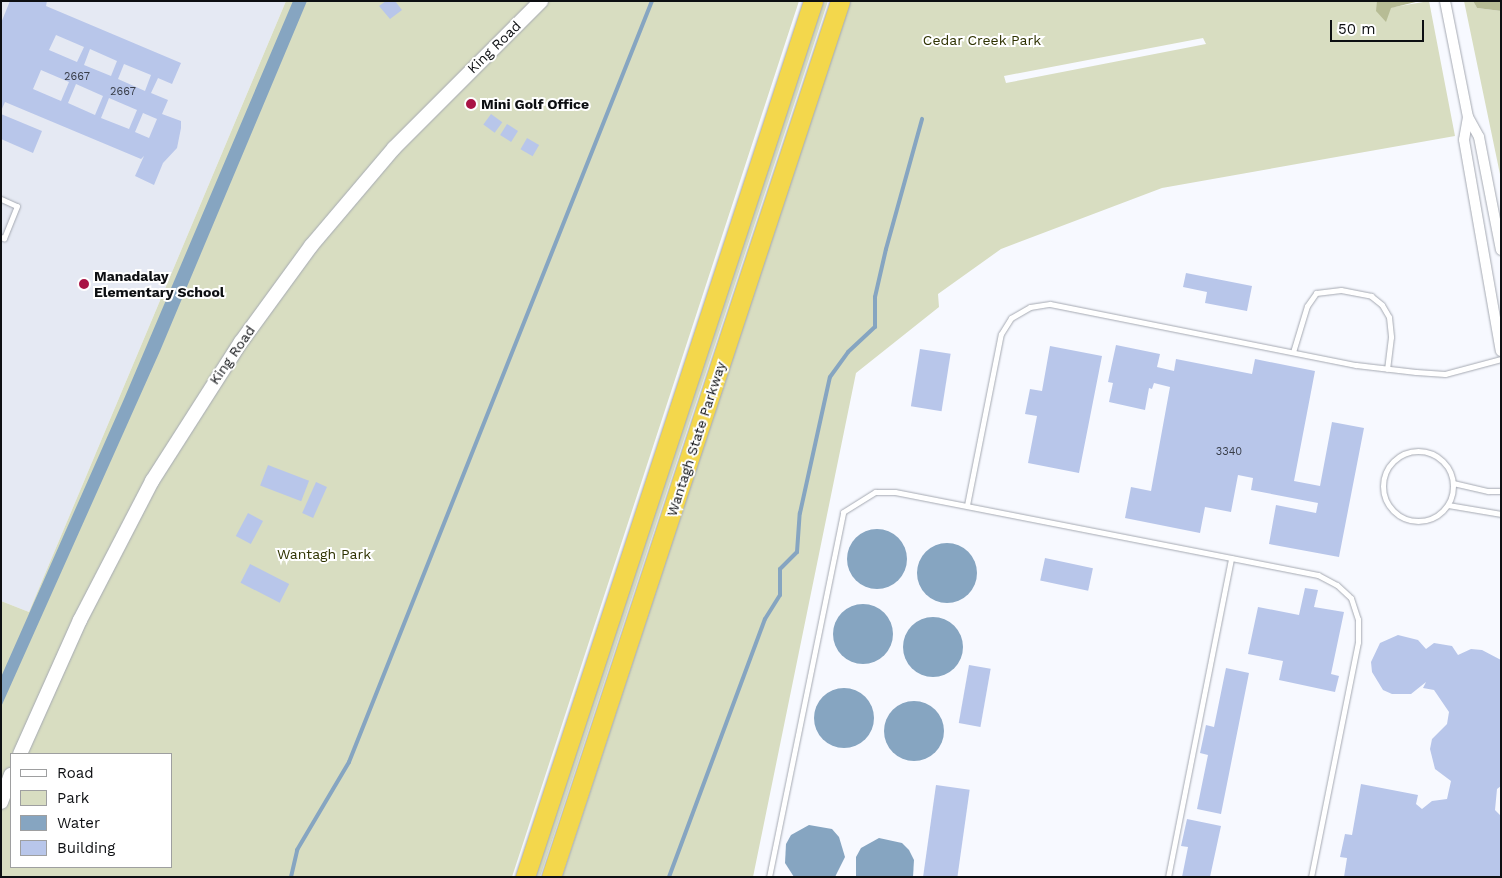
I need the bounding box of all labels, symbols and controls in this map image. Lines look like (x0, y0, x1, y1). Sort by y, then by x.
scale bar (1332, 10, 1426, 42)
street label: King Road (464, 17, 524, 77)
text: 50 m (1338, 20, 1375, 38)
park label: Cedar Creek Park (923, 32, 1041, 48)
house number: 2667 (64, 70, 90, 84)
house number: 2667 (110, 85, 136, 99)
place label: Mini Golf Office (481, 96, 589, 112)
marker: Mini Golf Office (465, 98, 477, 110)
place label: Manadalay Elementary School (94, 268, 225, 300)
marker: Manadalay Elementary School (78, 278, 90, 290)
street label: King Road (206, 322, 258, 388)
street label: Wantagh State Parkway (663, 360, 729, 518)
house number: 3340 (1216, 445, 1242, 459)
park label: Wantagh Park (277, 546, 371, 562)
legend (10, 753, 172, 868)
text: Road (57, 764, 94, 782)
text: Park (57, 789, 89, 807)
text: Water (57, 814, 100, 832)
text: Building (57, 839, 115, 857)

